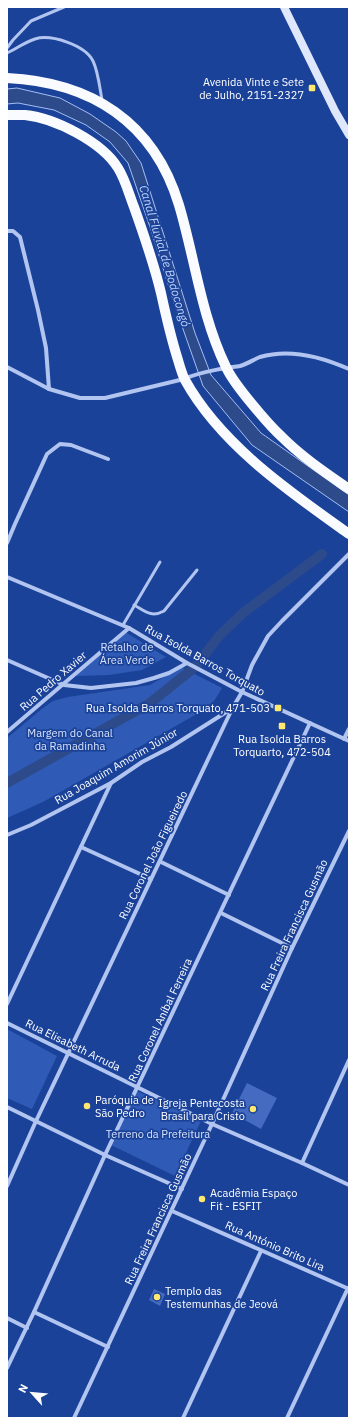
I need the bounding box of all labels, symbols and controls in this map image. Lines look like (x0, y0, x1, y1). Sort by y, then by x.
place label: Avenida Vinte e Sete de Julho, 2151-2327 (199, 75, 304, 102)
marker: Avenida Vinte e Sete de Julho, 2151-2327 (307, 83, 317, 93)
water label: Canal Fluvial de Bodocongó (136, 183, 194, 329)
street label: Rua Isolda Barros Torquato (143, 621, 267, 699)
park label: Retalho de Área Verde (100, 640, 154, 667)
street label: Rua Pedro Xavier (17, 648, 89, 714)
place label: Rua Isolda Barros Torquato, 471-503 (86, 701, 270, 715)
marker: Rua Isolda Barros Torquato, 471-503 (273, 703, 283, 713)
marker: Rua Isolda Barros Torquarto, 472-504 (277, 721, 287, 731)
street label: Rua Joaquim Amorim Júnior (52, 725, 180, 807)
park label: Margem do Canal da Ramadinha (27, 726, 113, 753)
place label: Rua Isolda Barros Torquarto, 472-504 (233, 732, 331, 759)
street label: Rua Coronel João Figueiredo (116, 788, 190, 922)
street label: Rua Freira Francisca Gusmão (257, 857, 331, 993)
street label: Rua Coronel Aníbal Ferreira (125, 956, 195, 1084)
street label: Rua Elisabeth Arruda (23, 1016, 123, 1074)
place label: Paróquia de São Pedro (95, 1093, 154, 1120)
place label: Igreja Pentecosta Brasil para Cristo (158, 1096, 245, 1123)
marker: Paróquia de São Pedro (82, 1101, 92, 1111)
marker: Igreja Pentecosta Brasil para Cristo (248, 1104, 258, 1114)
park label: Terreno da Prefeitura (106, 1127, 210, 1141)
street label: Rua Freira Francisca Gusmão (121, 1151, 195, 1287)
place label: Acadêmia Espaço Fit - ESFIT (210, 1186, 297, 1213)
marker: Acadêmia Espaço Fit - ESFIT (197, 1194, 207, 1204)
street label: Rua António Brito Lira (223, 1218, 327, 1274)
place label: Templo das Testemunhas de Jeová (165, 1284, 278, 1311)
marker: Templo das Testemunhas de Jeová (152, 1292, 162, 1302)
north arrow (12, 1373, 52, 1413)
text: N (15, 1382, 31, 1395)

